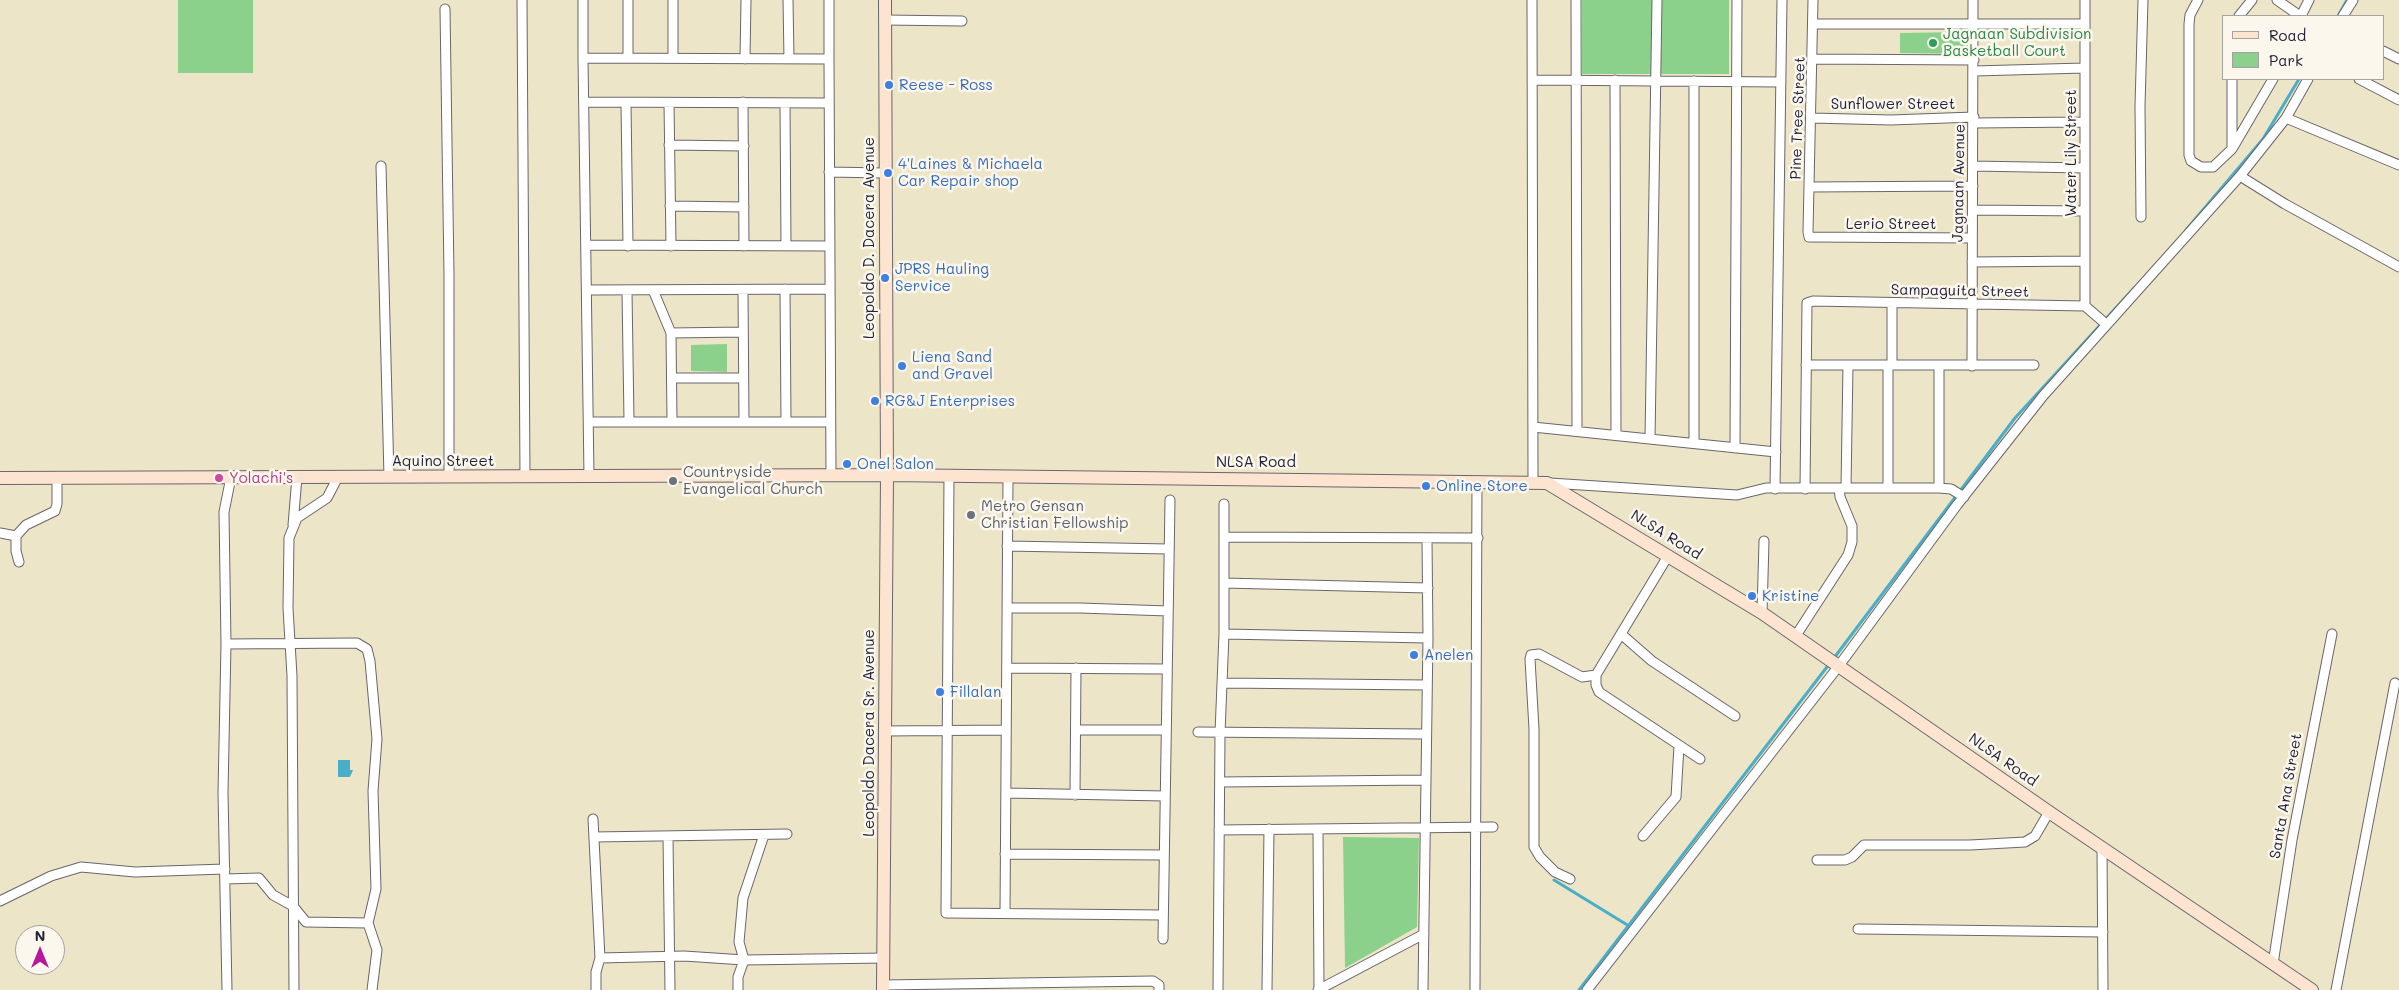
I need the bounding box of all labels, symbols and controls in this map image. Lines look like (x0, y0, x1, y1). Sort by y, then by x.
legend (2222, 15, 2384, 80)
place label: Jagnaan Subdivision Basketball Court (1943, 25, 2091, 60)
text: Road (2269, 25, 2306, 45)
marker: Jagnaan Subdivision Basketball Court (1927, 37, 1939, 49)
text: Park (2269, 50, 2303, 70)
street label: Pine Tree Street (1787, 56, 1809, 180)
place label: Reese - Ross (899, 76, 993, 94)
marker: Reese - Ross (883, 79, 895, 91)
street label: Water Lily Street (2062, 89, 2080, 217)
street label: Sunflower Street (1831, 95, 1955, 113)
street label: Jagnaan Avenue (1949, 124, 1969, 242)
street label: Leopoldo D. Dacera Avenue (860, 137, 878, 339)
place label: 4'Laines & Michaela Car Repair shop (898, 155, 1043, 190)
marker: 4'Laines & Michaela Car Repair shop (882, 167, 894, 179)
street label: Lerio Street (1846, 215, 1936, 233)
place label: JPRS Hauling Service (895, 260, 989, 295)
marker: JPRS Hauling Service (879, 272, 891, 284)
street label: Sampaguita Street (1891, 281, 2029, 301)
place label: Liena Sand and Gravel (912, 348, 993, 383)
marker: Liena Sand and Gravel (896, 360, 908, 372)
place label: RG&J Enterprises (885, 392, 1015, 410)
marker: RG&J Enterprises (869, 395, 881, 407)
street label: Aquino Street (392, 452, 494, 470)
street label: NLSA Road (1216, 453, 1296, 471)
place label: Onel Salon (857, 455, 934, 473)
marker: Onel Salon (841, 458, 853, 470)
place label: Countryside Evangelical Church (683, 463, 822, 498)
place label: Yolachi's (229, 469, 293, 487)
marker: Yolachi's (213, 472, 225, 484)
marker: Countryside Evangelical Church (667, 475, 679, 487)
place label: Online Store (1436, 477, 1528, 495)
marker: Online Store (1420, 480, 1432, 492)
place label: Metro Gensan Christian Fellowship (981, 497, 1129, 532)
street label: NLSA Road (1627, 506, 1705, 564)
marker: Metro Gensan Christian Fellowship (965, 509, 977, 521)
place label: Kristine (1762, 587, 1819, 605)
marker: Kristine (1746, 590, 1758, 602)
street label: Leopoldo Dacera Sr. Avenue (860, 629, 878, 837)
place label: Anelen (1424, 646, 1473, 664)
marker: Anelen (1408, 649, 1420, 661)
place label: Fillalan (950, 683, 1001, 701)
marker: Fillalan (934, 686, 946, 698)
street label: NLSA Road (1965, 730, 2041, 790)
street label: Santa Ana Street (2266, 732, 2306, 860)
north arrow (15, 925, 65, 975)
text: N (35, 926, 45, 945)

